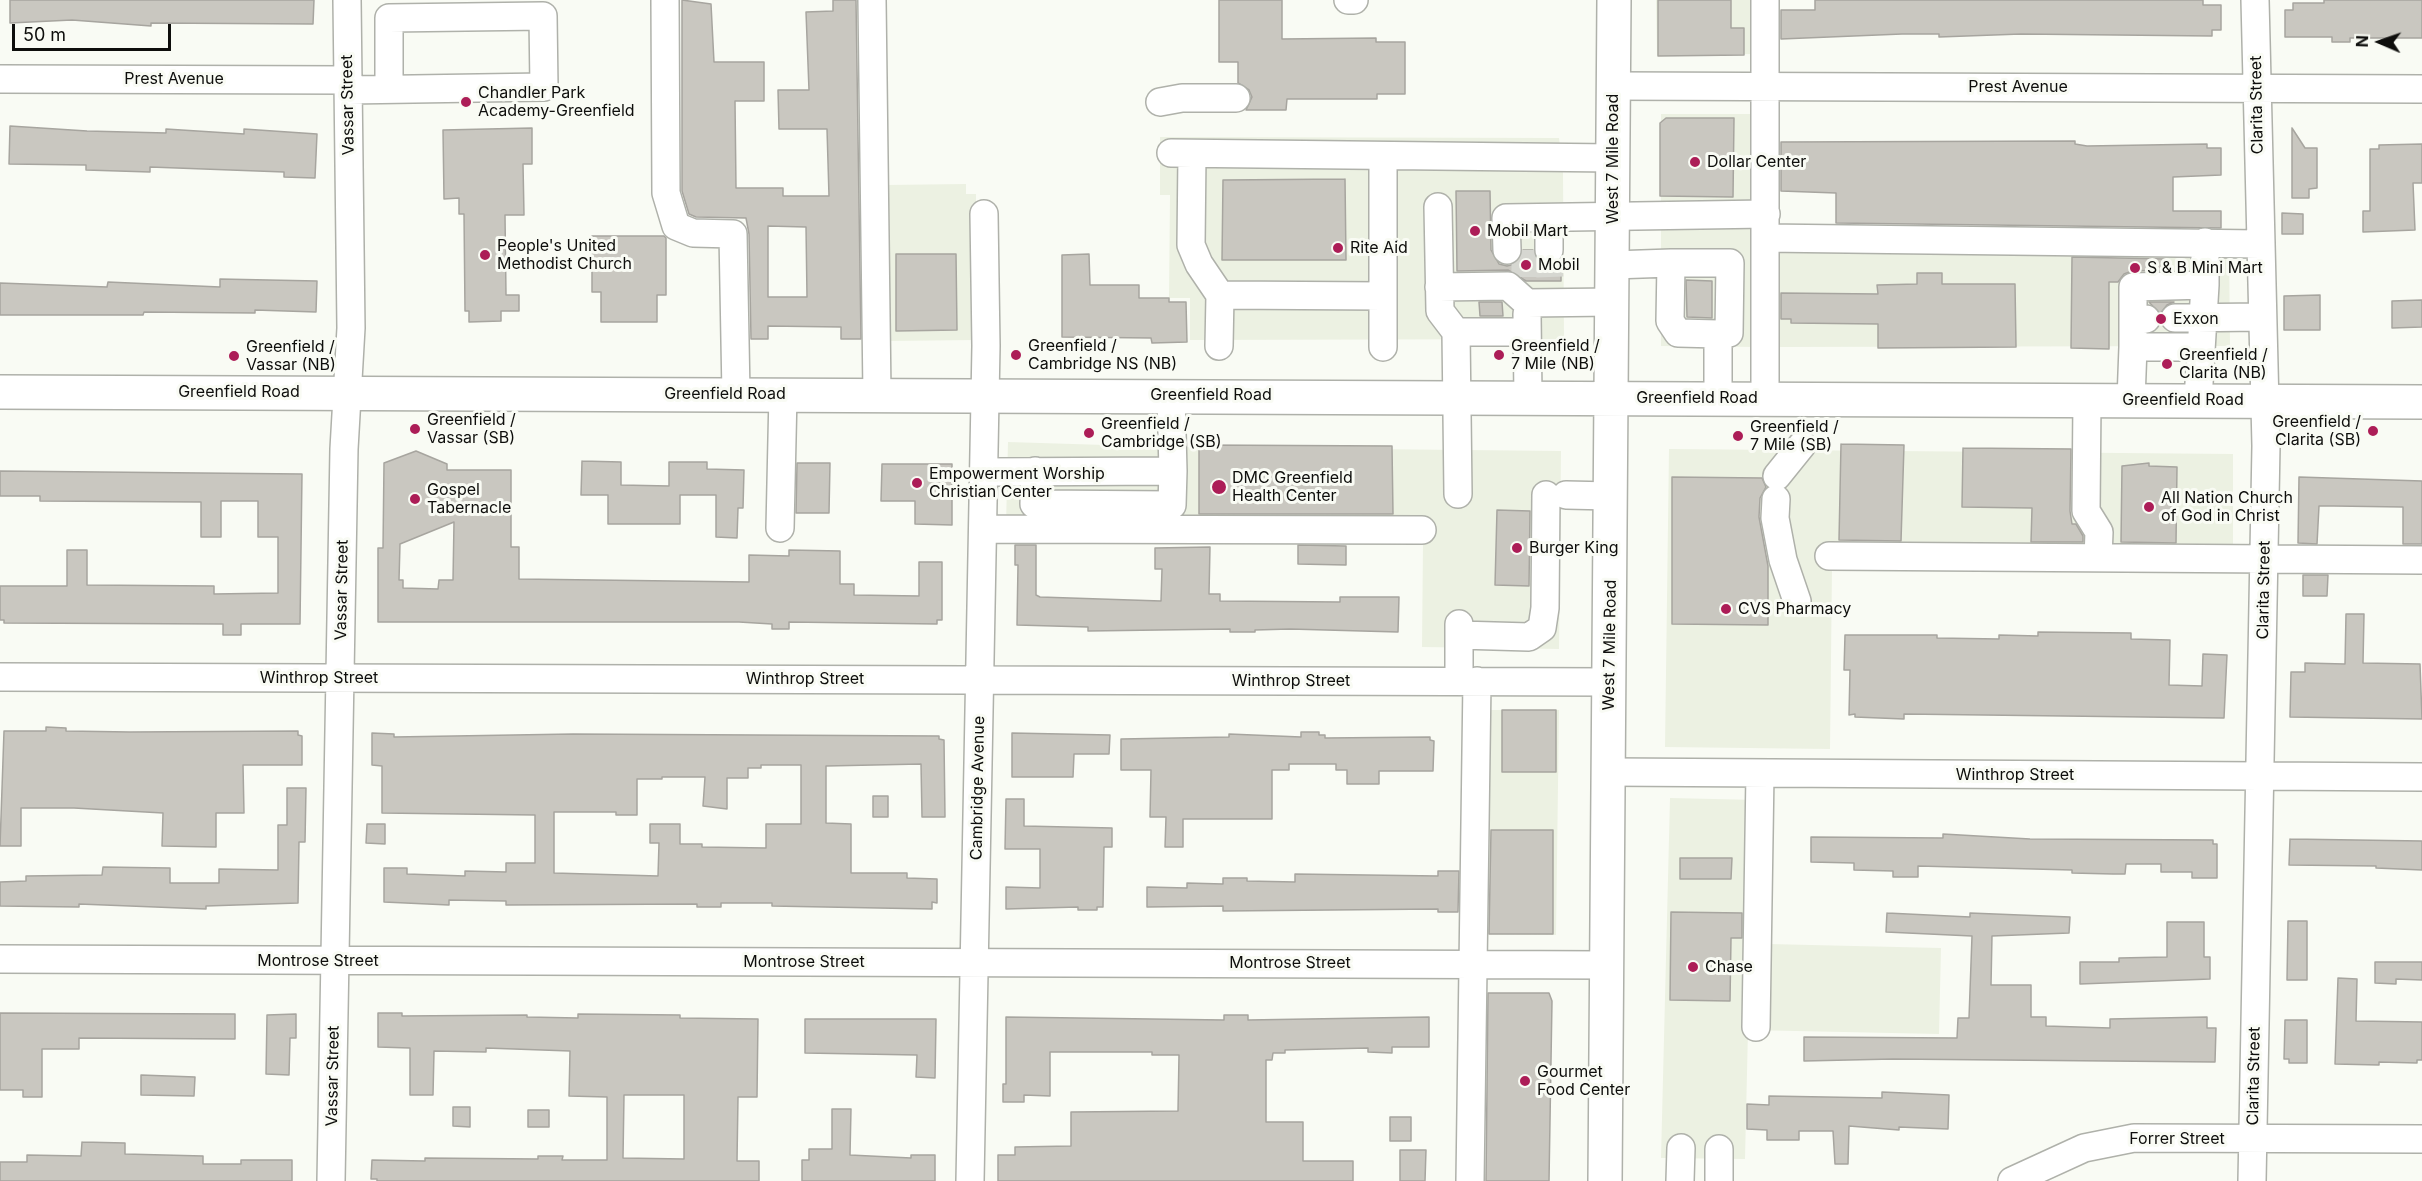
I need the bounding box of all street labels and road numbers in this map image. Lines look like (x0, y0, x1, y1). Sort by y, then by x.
street label: Vassar Street (338, 54, 358, 156)
street label: Clarita Street (2247, 56, 2267, 154)
street label: Prest Avenue (124, 69, 224, 89)
street label: Prest Avenue (1968, 77, 2068, 97)
street label: West 7 Mile Road (1603, 94, 1623, 224)
street label: Greenfield Road (178, 382, 300, 402)
street label: Greenfield Road (664, 384, 786, 404)
street label: Greenfield Road (1150, 385, 1272, 405)
street label: Greenfield Road (1636, 388, 1758, 408)
street label: Greenfield Road (2122, 390, 2244, 410)
street label: Vassar Street (332, 539, 352, 641)
street label: Clarita Street (2254, 541, 2274, 639)
street label: West 7 Mile Road (1599, 580, 1621, 710)
street label: Winthrop Street (260, 668, 378, 688)
street label: Winthrop Street (746, 669, 864, 689)
street label: Winthrop Street (1232, 671, 1350, 691)
street label: Cambridge Avenue (967, 716, 989, 860)
street label: Winthrop Street (1956, 765, 2074, 785)
street label: Montrose Street (257, 951, 379, 971)
street label: Montrose Street (743, 952, 865, 972)
street label: Montrose Street (1229, 953, 1351, 973)
street label: Vassar Street (323, 1025, 343, 1127)
street label: Clarita Street (2244, 1027, 2264, 1125)
street label: Forrer Street (2129, 1129, 2225, 1149)

